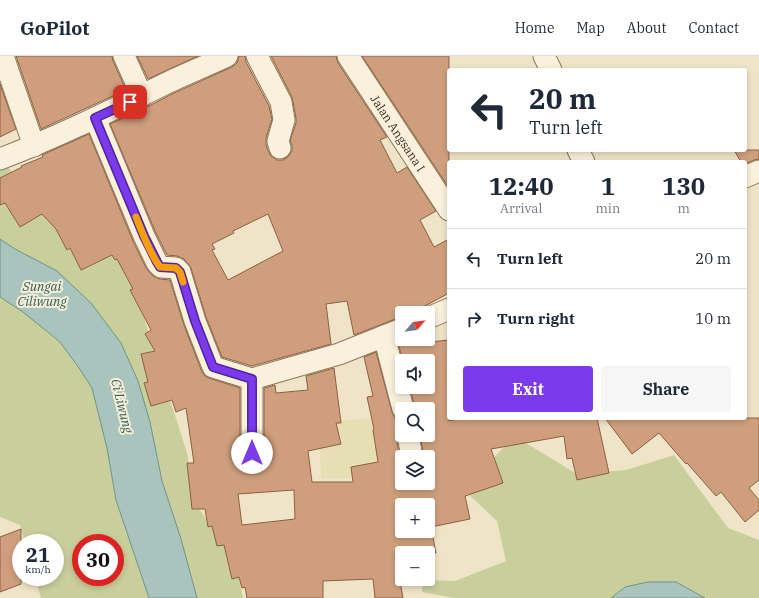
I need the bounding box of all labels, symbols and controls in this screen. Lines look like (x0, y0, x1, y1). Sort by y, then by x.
text: GoPilot (20, 16, 89, 40)
text: Home (515, 19, 554, 37)
text: Map (576, 19, 605, 37)
text: About (627, 19, 666, 37)
text: Contact (688, 19, 739, 37)
text: 20 m (529, 80, 596, 117)
icon: left (463, 84, 515, 136)
pin (113, 85, 147, 119)
icon: arrive (119, 91, 141, 113)
street label: Jalan Angsana I (368, 92, 429, 174)
text: Turn left (529, 116, 603, 139)
text: 12:40 (489, 170, 554, 202)
text: 1 (601, 170, 615, 202)
text: 130 (662, 170, 705, 202)
text: Arrival (500, 200, 542, 217)
text: min (595, 200, 620, 217)
text: m (677, 200, 690, 217)
icon: left (463, 248, 485, 270)
text: Turn left (497, 249, 563, 268)
text: 20 m (695, 249, 731, 268)
water label: Sungai Ciliwung (17, 278, 67, 310)
north arrow (395, 306, 435, 346)
map controls (395, 306, 435, 586)
icon: right (463, 308, 485, 330)
text: Turn right (497, 309, 575, 328)
text: 10 m (695, 309, 731, 328)
button: sound (395, 354, 435, 394)
button: Exit (463, 366, 593, 412)
button: Share (601, 366, 731, 412)
water label: Ci Liwung (107, 377, 137, 436)
button: search (395, 402, 435, 442)
position arrow (231, 432, 273, 474)
button: layers (395, 450, 435, 490)
button: + (395, 498, 435, 538)
speed limit sign: 30 (72, 534, 124, 586)
text: 21 (26, 541, 50, 568)
button: − (395, 546, 435, 586)
text: km/h (25, 563, 51, 576)

